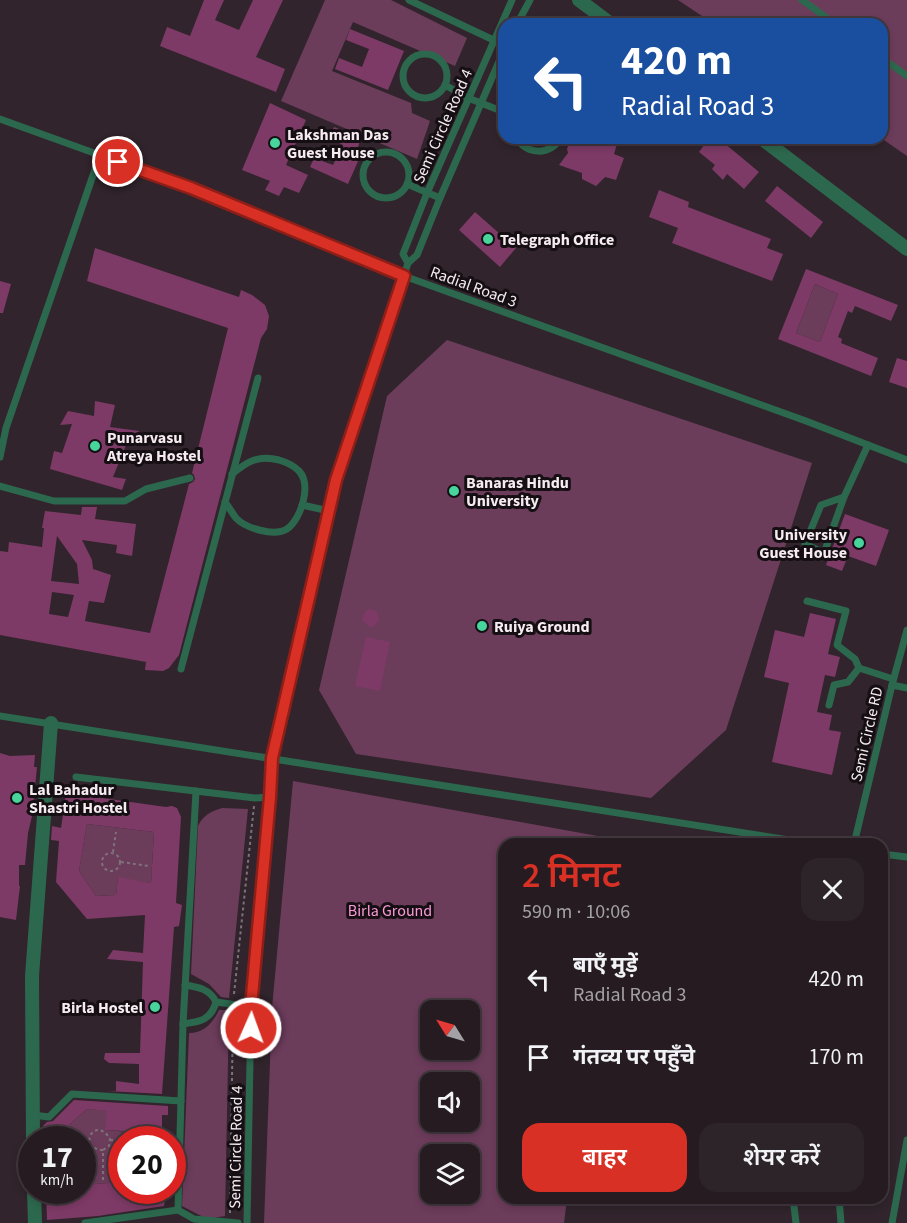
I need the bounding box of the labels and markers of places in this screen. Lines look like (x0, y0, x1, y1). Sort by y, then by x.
place label: Lakshman Das Guest House (287, 124, 389, 164)
pin (92, 136, 143, 187)
marker: Lakshman Das Guest House (268, 136, 282, 150)
place label: Telegraph Office (500, 229, 614, 251)
marker: Telegraph Office (481, 232, 495, 246)
place label: Punarvasu Atreya Hostel (106, 427, 202, 467)
marker: Punarvasu Atreya Hostel (88, 439, 102, 453)
place label: Banaras Hindu University (466, 472, 569, 512)
marker: Banaras Hindu University (447, 484, 461, 498)
place label: University Guest House (759, 524, 848, 564)
marker: University Guest House (852, 536, 866, 550)
place label: Ruiya Ground (494, 616, 590, 638)
marker: Ruiya Ground (475, 619, 489, 633)
place label: Lal Bahadur Shastri Hostel (29, 779, 128, 819)
marker: Lal Bahadur Shastri Hostel (10, 791, 24, 805)
place label: Birla Hostel (61, 997, 143, 1019)
marker: Birla Hostel (148, 1000, 162, 1014)

